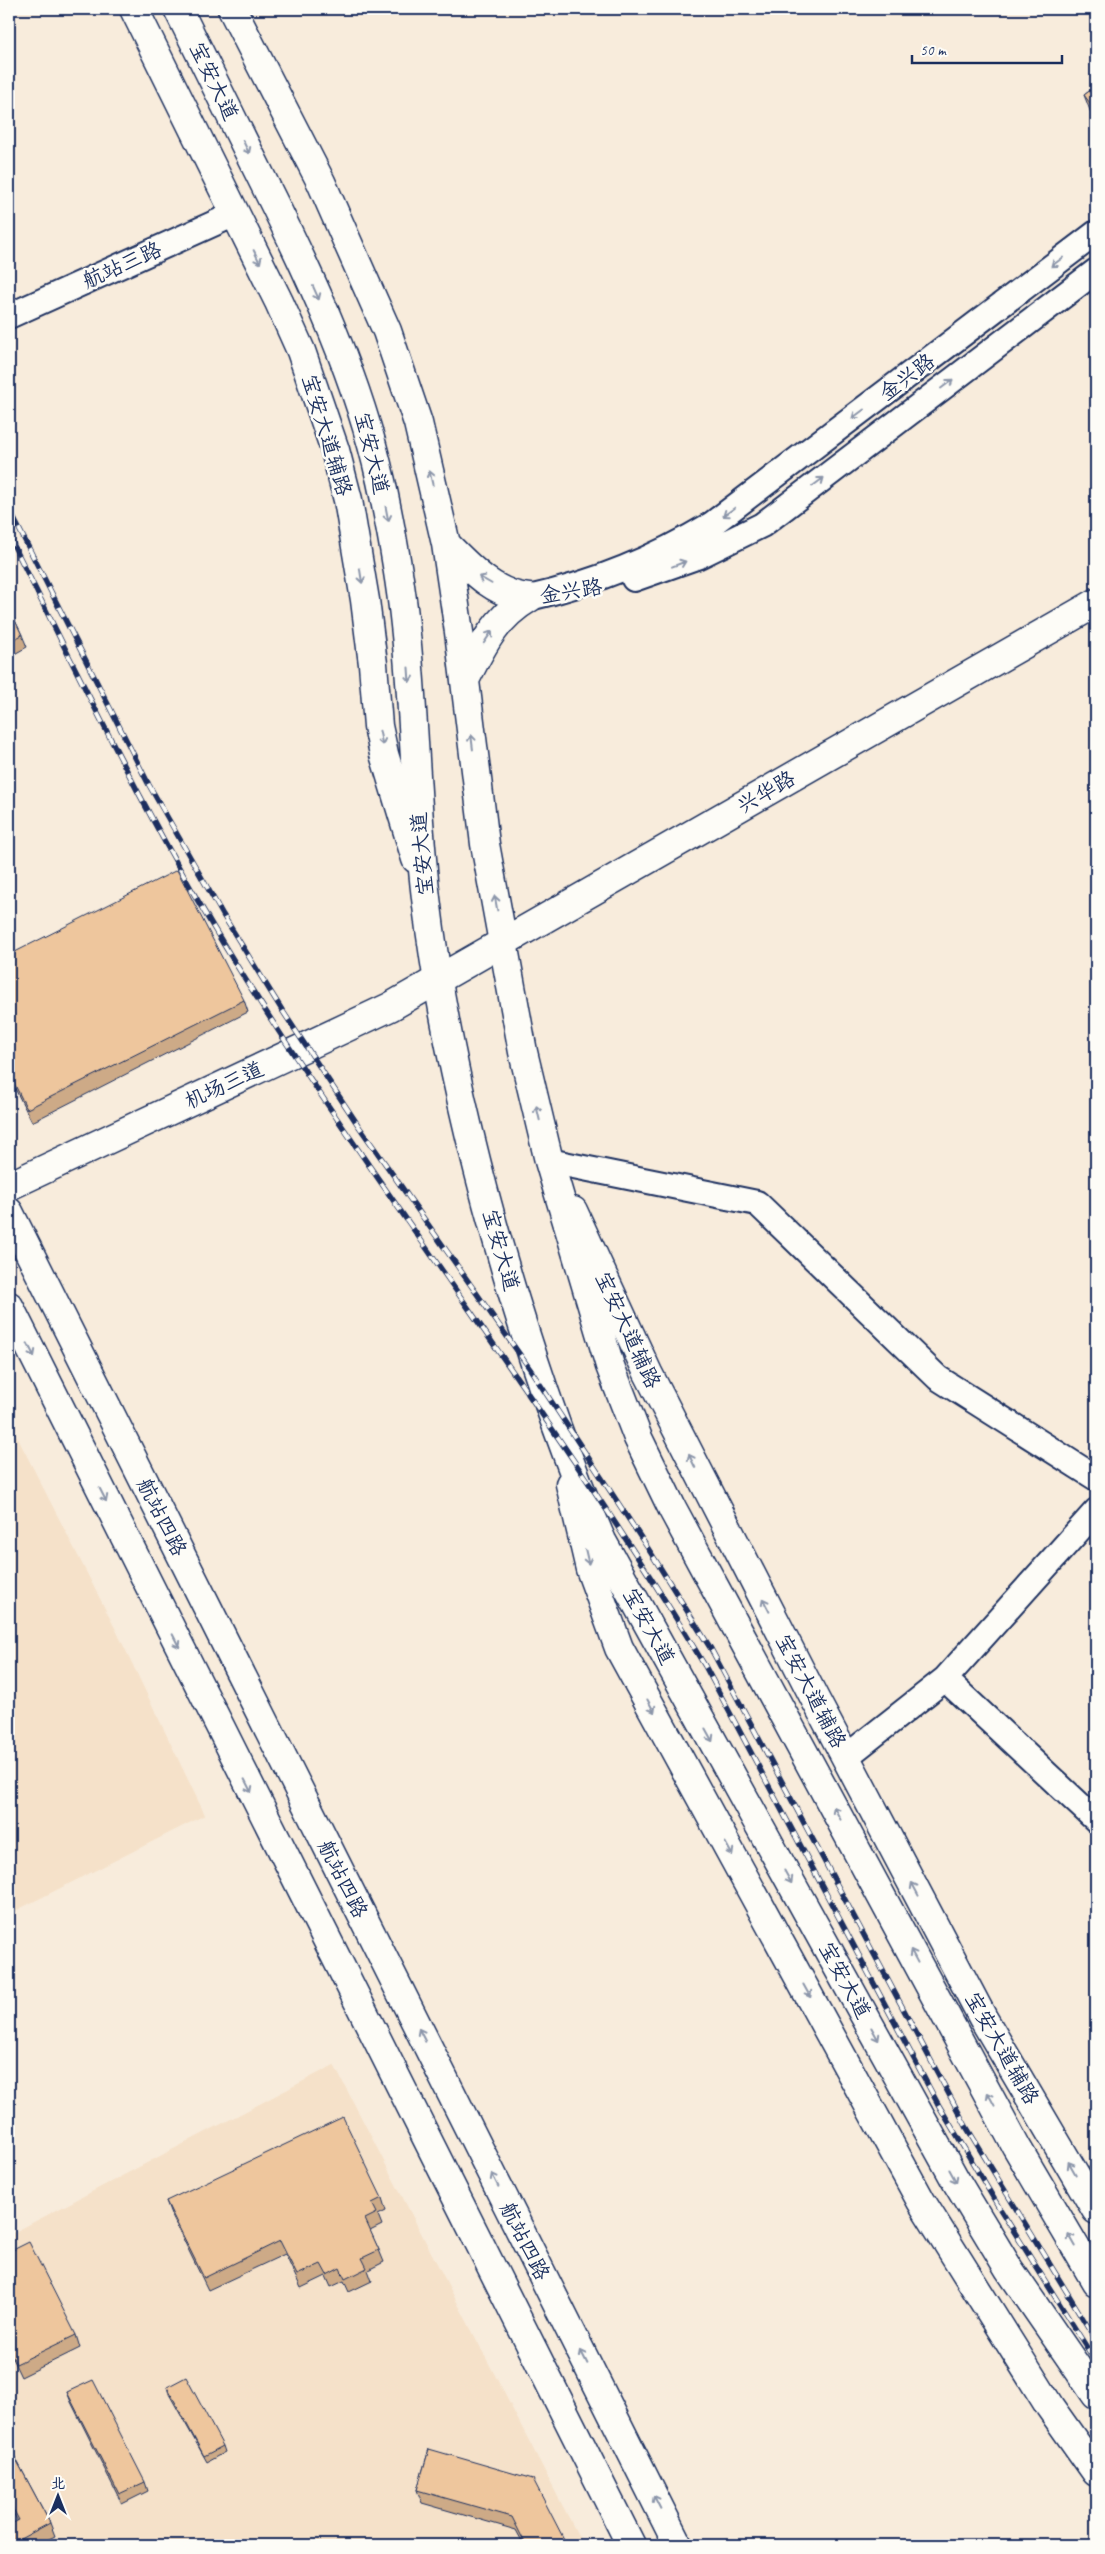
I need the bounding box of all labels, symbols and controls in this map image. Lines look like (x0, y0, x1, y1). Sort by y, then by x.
scale bar (912, 32, 1062, 64)
street label: 宝安大道 (184, 38, 244, 124)
text: 50 m (920, 41, 947, 60)
one-way arrow (241, 139, 251, 154)
street label: 航站三路 (78, 236, 166, 294)
one-way arrow (252, 250, 262, 265)
one-way arrow (1051, 257, 1064, 268)
one-way arrow (312, 285, 322, 300)
street label: 金兴路 (874, 348, 940, 406)
street label: 宝安大道辅路 (296, 371, 358, 499)
one-way arrow (940, 379, 954, 389)
one-way arrow (852, 408, 865, 419)
street label: 宝安大道 (349, 409, 395, 497)
one-way arrow (426, 470, 435, 486)
one-way arrow (811, 477, 824, 488)
one-way arrow (383, 505, 393, 521)
one-way arrow (722, 507, 736, 517)
one-way arrow (671, 559, 686, 568)
one-way arrow (356, 568, 366, 584)
street label: 金兴路 (538, 573, 604, 609)
one-way arrow (478, 575, 493, 584)
one-way arrow (483, 630, 493, 644)
one-way arrow (404, 666, 413, 682)
one-way arrow (376, 729, 386, 745)
one-way arrow (467, 734, 477, 750)
street label: 兴华路 (732, 765, 800, 819)
street label: 宝安大道 (405, 811, 439, 897)
one-way arrow (491, 895, 500, 911)
street label: 机场三道 (180, 1055, 268, 1115)
one-way arrow (533, 1106, 542, 1122)
street label: 宝安大道 (477, 1206, 525, 1294)
street label: 宝安大道辅路 (590, 1267, 666, 1393)
one-way arrow (26, 1342, 36, 1357)
one-way arrow (687, 1454, 696, 1469)
street label: 航站四路 (131, 1474, 193, 1560)
one-way arrow (98, 1488, 108, 1503)
one-way arrow (583, 1549, 592, 1565)
street label: 宝安大道 (617, 1583, 681, 1669)
one-way arrow (761, 1598, 771, 1613)
street label: 宝安大道辅路 (770, 1629, 852, 1753)
one-way arrow (172, 1633, 181, 1648)
one-way arrow (647, 1698, 656, 1713)
one-way arrow (704, 1727, 714, 1742)
one-way arrow (244, 1778, 253, 1793)
one-way arrow (831, 1806, 841, 1821)
street label: 航站四路 (312, 1836, 374, 1922)
one-way arrow (724, 1841, 734, 1856)
one-way arrow (783, 1869, 793, 1883)
one-way arrow (910, 1881, 920, 1896)
street label: 宝安大道 (813, 1937, 877, 2023)
one-way arrow (909, 1949, 918, 1964)
one-way arrow (802, 1984, 812, 1998)
street label: 宝安大道辅路 (959, 1987, 1045, 2109)
one-way arrow (870, 2027, 880, 2041)
one-way arrow (417, 2028, 426, 2043)
one-way arrow (986, 2092, 995, 2107)
one-way arrow (1066, 2161, 1076, 2175)
one-way arrow (949, 2169, 959, 2183)
one-way arrow (490, 2173, 499, 2188)
street label: 航站四路 (494, 2198, 556, 2284)
one-way arrow (1066, 2233, 1076, 2247)
one-way arrow (578, 2349, 588, 2364)
north arrow (32, 2472, 82, 2522)
text: 北 (51, 2475, 65, 2492)
one-way arrow (651, 2495, 661, 2510)

